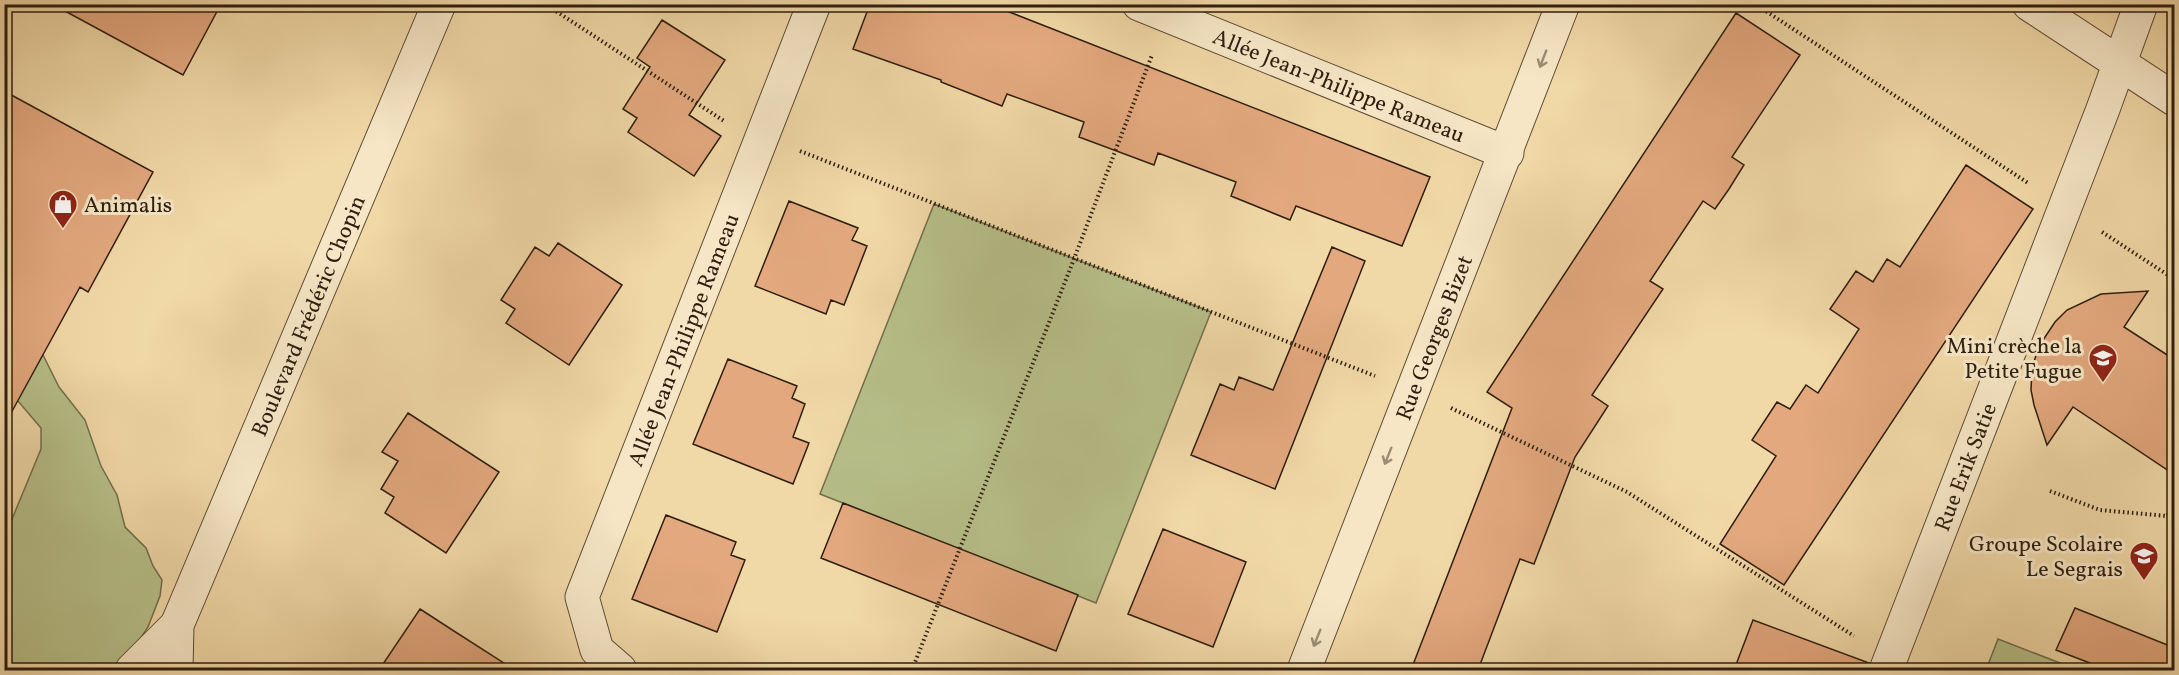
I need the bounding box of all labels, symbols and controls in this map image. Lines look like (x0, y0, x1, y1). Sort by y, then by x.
street label: Allée Jean-Philippe Rameau (1208, 22, 1469, 152)
one-way arrow (1536, 49, 1547, 68)
shop icon: Animalis (47, 188, 79, 230)
place label: Animalis (84, 191, 172, 222)
street label: Boulevard Frédéric Chopin (245, 191, 375, 442)
street label: Allée Jean-Philippe Rameau (622, 209, 749, 472)
street label: Rue Georges Bizet (1390, 251, 1482, 425)
place label: Mini crèche la Petite Fugue (1947, 332, 2082, 388)
school or university icon: Mini crèche la Petite Fugue (2087, 342, 2119, 384)
street label: Rue Erik Satie (1928, 399, 2006, 536)
one-way arrow (1382, 447, 1393, 465)
place label: Groupe Scolaire Le Segrais (1969, 530, 2123, 586)
school or university icon: Groupe Scolaire Le Segrais (2128, 540, 2160, 582)
one-way arrow (1311, 628, 1322, 646)

